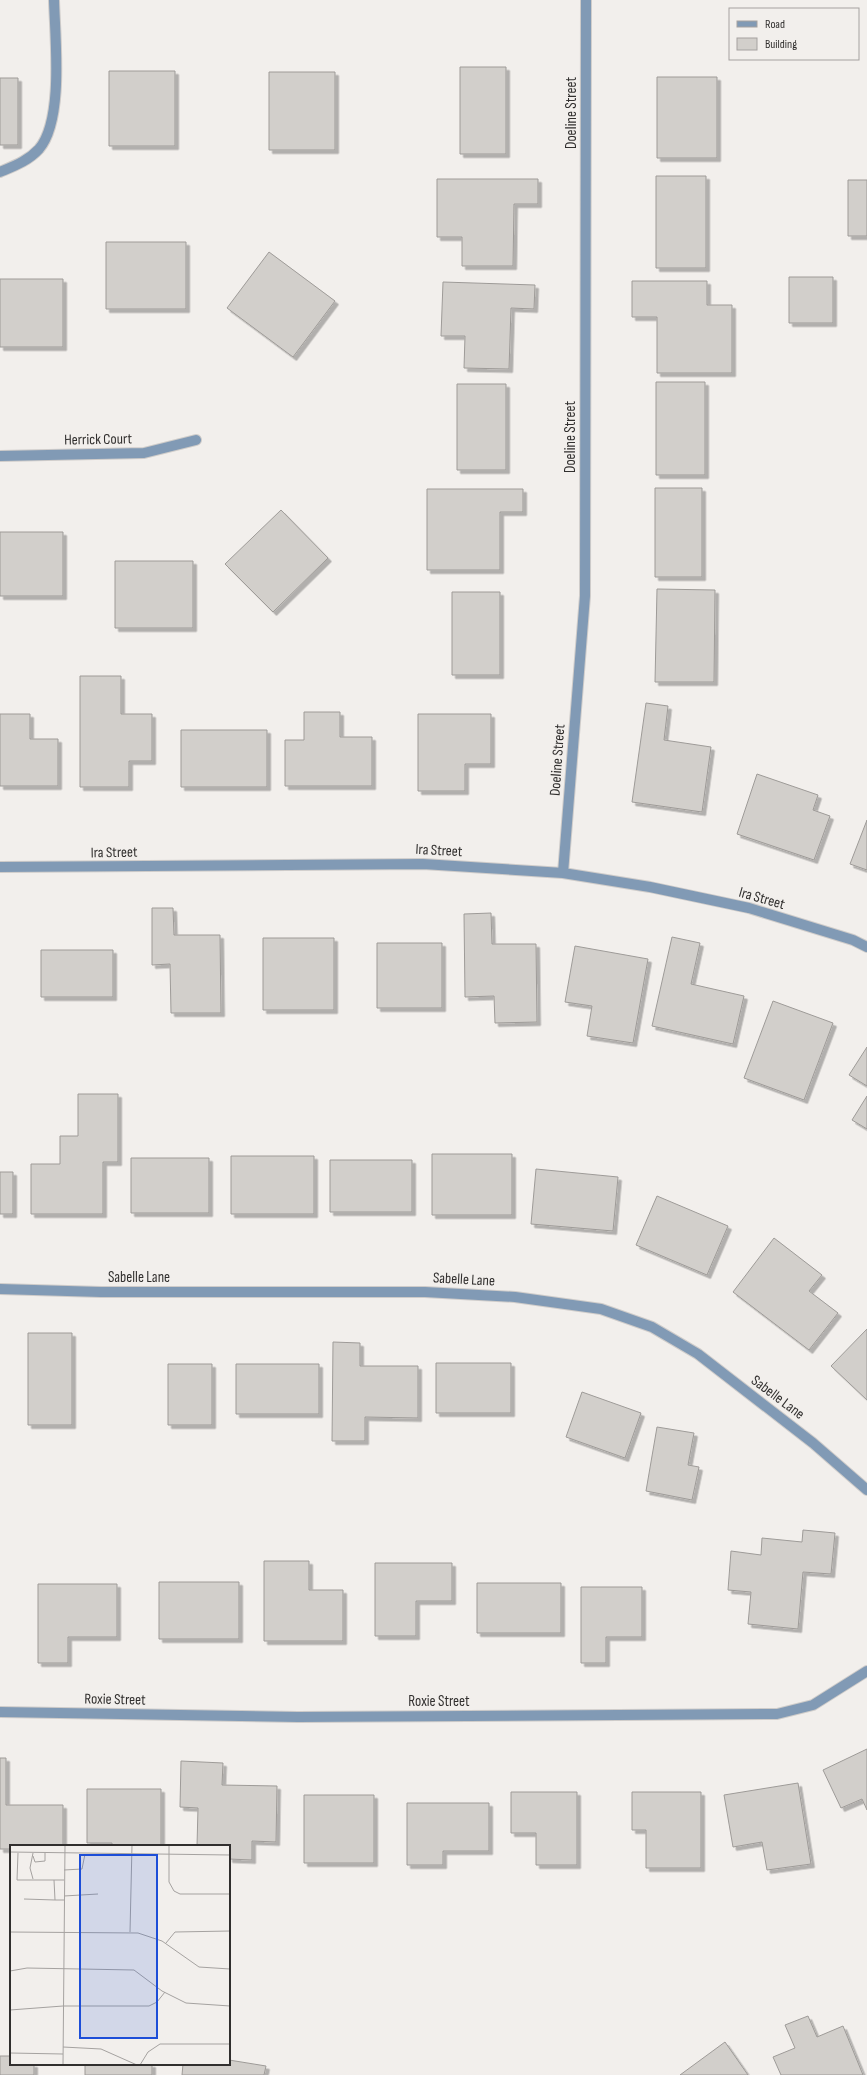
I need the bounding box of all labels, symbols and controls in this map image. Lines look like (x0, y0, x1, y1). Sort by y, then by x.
legend (729, 8, 859, 60)
text: Road (765, 17, 785, 32)
text: Building (765, 37, 797, 52)
street label: Doeline Street (562, 77, 581, 149)
street label: Doeline Street (561, 401, 580, 473)
street label: Herrick Court (64, 429, 133, 450)
street label: Doeline Street (546, 723, 570, 797)
street label: Ira Street (415, 840, 463, 861)
street label: Ira Street (90, 843, 138, 862)
street label: Ira Street (737, 883, 787, 914)
street label: Sabelle Lane (108, 1268, 170, 1287)
street label: Sabelle Lane (432, 1268, 496, 1291)
street label: Sabelle Lane (747, 1371, 808, 1424)
street label: Roxie Street (84, 1689, 146, 1710)
street label: Roxie Street (408, 1692, 470, 1711)
inset map (10, 1845, 230, 2065)

